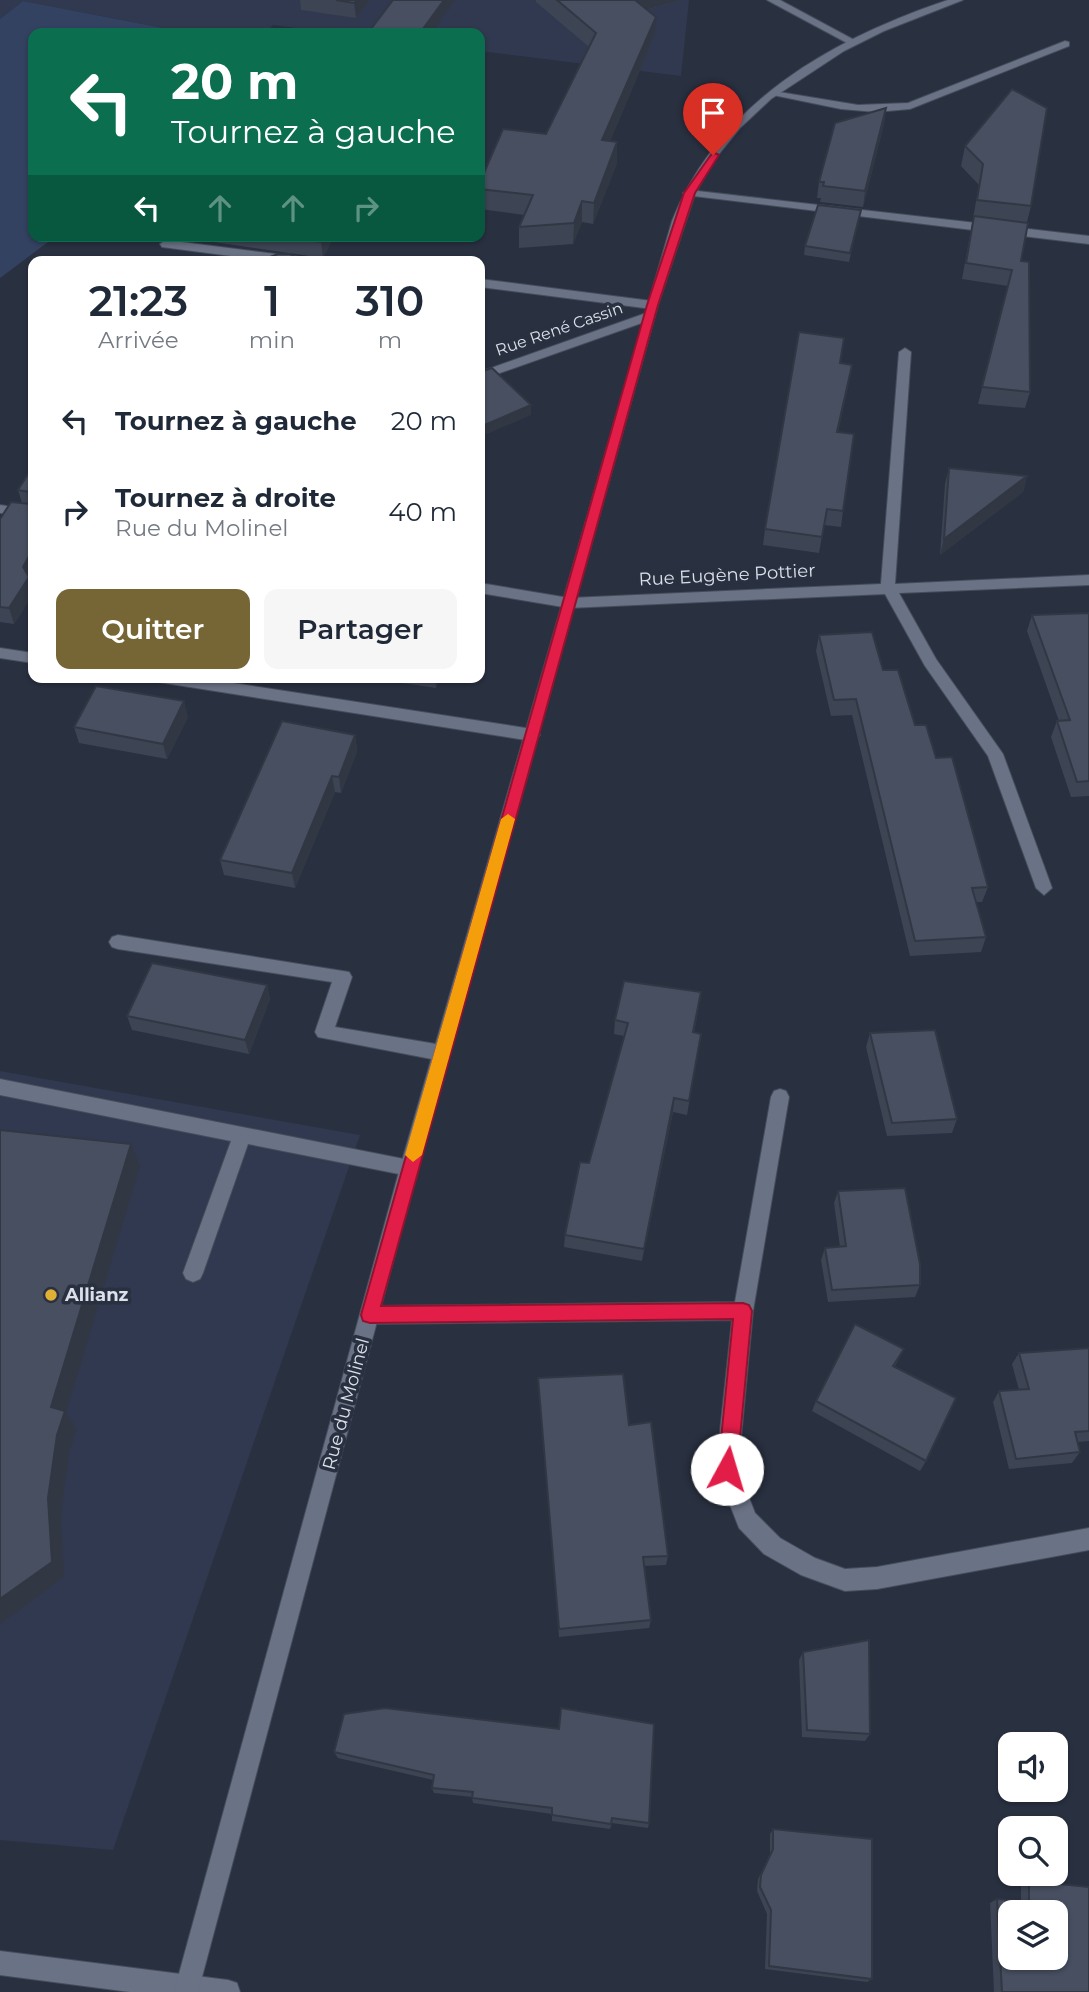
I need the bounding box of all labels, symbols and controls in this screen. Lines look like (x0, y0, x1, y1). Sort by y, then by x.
text: 20 m (171, 52, 298, 111)
icon: left (56, 56, 147, 147)
pin (683, 83, 743, 155)
icon: arrive (694, 94, 732, 132)
text: Tournez à gauche (171, 112, 456, 151)
icon: left (128, 189, 166, 227)
icon: ahead (201, 189, 239, 227)
icon: ahead (274, 189, 312, 227)
icon: right (347, 189, 385, 227)
text: 21:23 (89, 275, 188, 327)
text: 1 (264, 275, 280, 327)
text: 310 (356, 275, 424, 327)
street label: Rue René Cassin (493, 298, 625, 360)
text: Arrivée (98, 326, 179, 354)
text: min (249, 326, 295, 354)
text: m (378, 326, 402, 354)
icon: left (56, 402, 94, 440)
text: Tournez à gauche (115, 405, 357, 437)
text: 20 m (391, 405, 457, 437)
text: Tournez à droite (115, 482, 336, 514)
icon: right (56, 493, 94, 531)
text: 40 m (388, 496, 457, 528)
text: Rue du Molinel (115, 514, 288, 542)
street label: Rue Eugène Pottier (638, 559, 816, 591)
button: Quitter (56, 589, 250, 669)
button: Partager (264, 589, 457, 669)
place label: Allianz (64, 1284, 129, 1306)
marker: Allianz (43, 1287, 59, 1303)
street label: Rue du Molinel (318, 1336, 374, 1472)
position arrow (690, 1432, 764, 1506)
map controls (998, 1732, 1068, 1970)
button: sound (998, 1732, 1068, 1802)
button: search (998, 1816, 1068, 1886)
button: layers (998, 1900, 1068, 1970)

